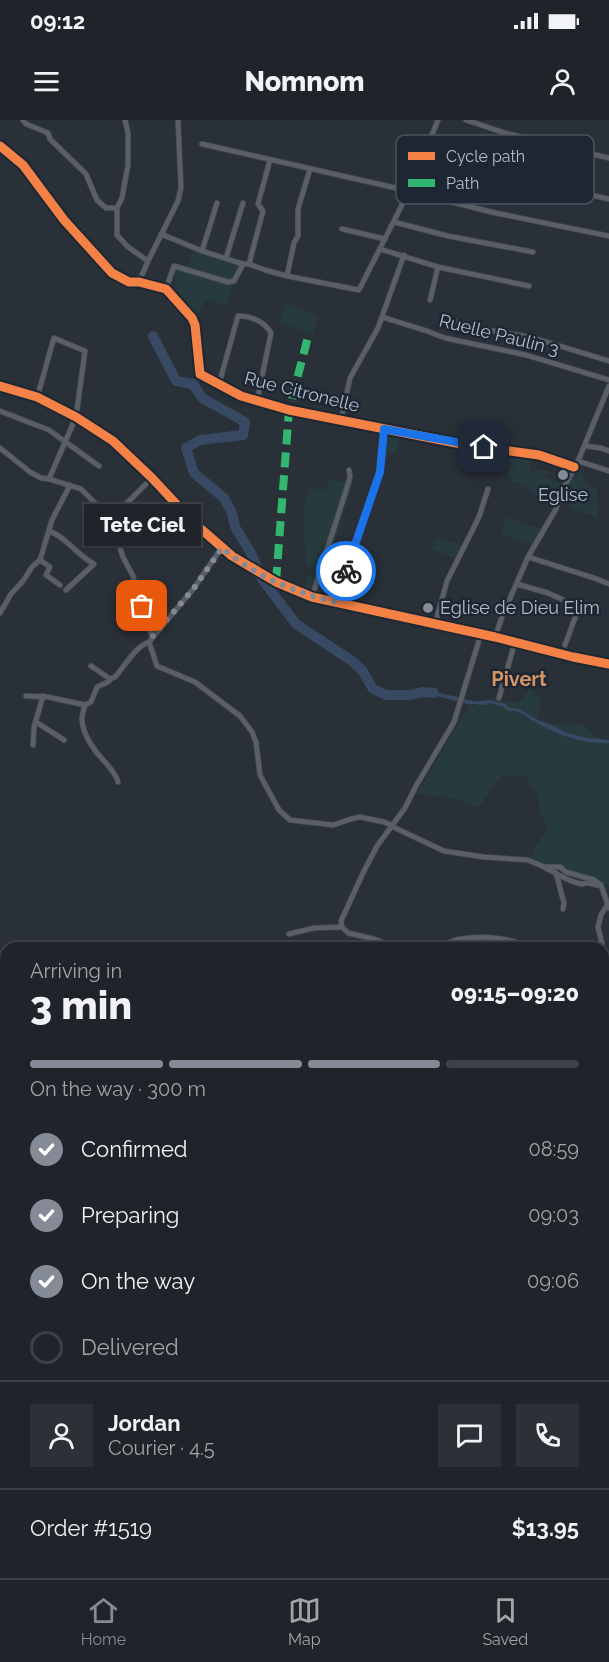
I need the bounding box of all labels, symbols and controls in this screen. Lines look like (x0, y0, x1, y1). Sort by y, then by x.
text: 09:12 (30, 8, 85, 34)
icon: menu (30, 65, 63, 98)
icon: person (546, 65, 579, 98)
text: Nomnom (244, 66, 365, 97)
legend (396, 135, 594, 204)
text: Cycle path (446, 147, 525, 166)
text: Path (446, 174, 479, 193)
street label: Ruelle Paulin 3 (437, 309, 561, 360)
street label: Rue Citronelle (242, 367, 362, 416)
pin (458, 421, 509, 472)
icon: home (467, 430, 500, 463)
marker: Eglise (556, 468, 570, 482)
place label: Eglise (538, 484, 588, 505)
callout: Tete Ciel (84, 504, 201, 546)
text: Tete Ciel (100, 513, 185, 537)
courier (316, 541, 376, 601)
icon: bike (330, 555, 363, 588)
pin (116, 580, 167, 631)
icon: bag (125, 589, 158, 622)
place label: Eglise de Dieu Elim (440, 597, 600, 618)
marker: Eglise de Dieu Elim (421, 601, 435, 615)
district label: Pivert (491, 667, 547, 691)
text: Arriving in (30, 959, 122, 983)
text: 09:15–09:20 (451, 980, 579, 1006)
text: 3 min (30, 982, 132, 1028)
text: On the way · 300 m (30, 1077, 206, 1101)
icon: check (30, 1133, 63, 1166)
text: Confirmed (81, 1136, 188, 1162)
text: 08:59 (529, 1137, 579, 1161)
icon: check (30, 1199, 63, 1232)
text: Preparing (81, 1202, 179, 1228)
text: 09:03 (528, 1203, 579, 1227)
icon: check (30, 1265, 63, 1298)
text: On the way (81, 1268, 195, 1294)
text: 09:06 (527, 1269, 579, 1293)
text: Delivered (81, 1334, 179, 1360)
button: person (30, 1404, 93, 1467)
button: chat (438, 1404, 501, 1467)
button: phone (516, 1404, 579, 1467)
text: Jordan (108, 1410, 180, 1436)
text: Courier · 4.5 (108, 1436, 215, 1460)
text: Order #1519 (30, 1515, 152, 1541)
text: $13.95 (512, 1515, 579, 1541)
tab: Home (81, 1594, 126, 1649)
tab: Map (288, 1594, 321, 1649)
tab: Saved (482, 1594, 528, 1649)

